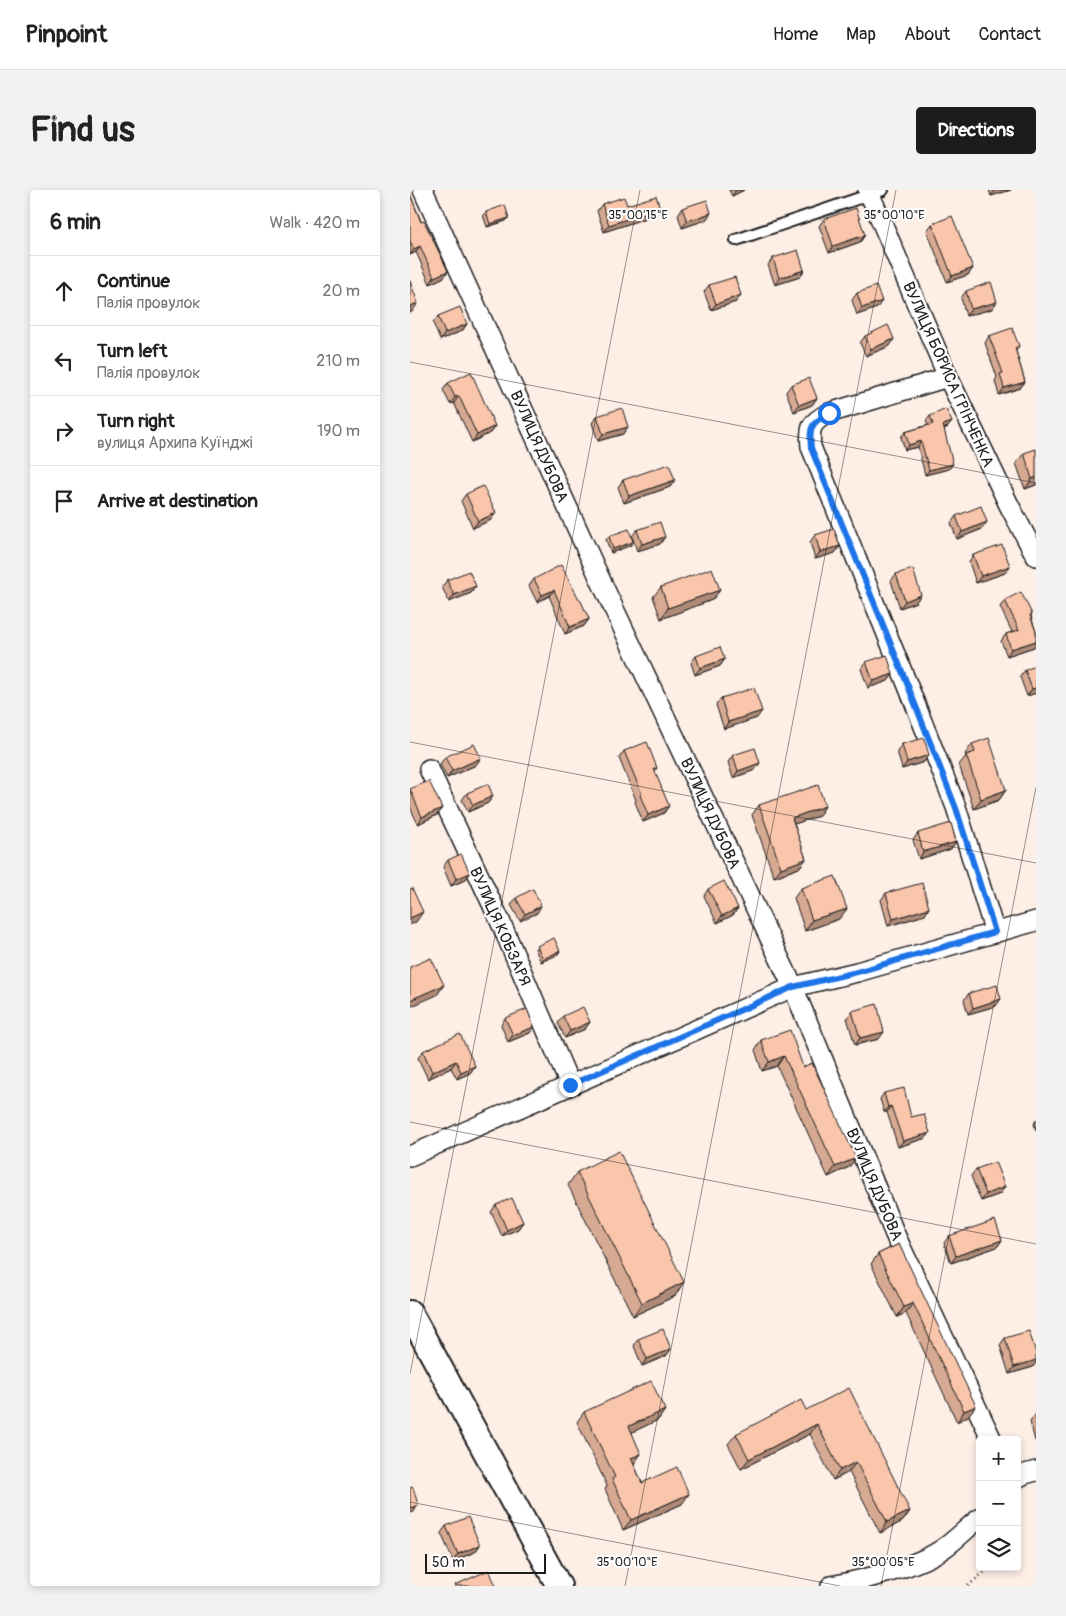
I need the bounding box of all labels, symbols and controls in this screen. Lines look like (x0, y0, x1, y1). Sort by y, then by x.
text: Pinpoint (25, 20, 107, 49)
text: Home (773, 23, 818, 46)
text: Map (846, 23, 876, 46)
text: About (904, 23, 950, 46)
text: Contact (978, 23, 1041, 46)
button: Directions (916, 107, 1036, 154)
text: Find us (30, 108, 135, 152)
text: 35°00'15"E (608, 208, 668, 223)
text: 35°00'10"E (863, 208, 925, 223)
text: 6 min (50, 209, 101, 236)
text: Walk · 420 m (269, 213, 360, 233)
text: Continue (97, 269, 170, 293)
icon: ahead (50, 277, 78, 305)
street label: ВУЛИЦЯ БОРИСА ГРІНЧЕНКА (898, 279, 998, 470)
text: 20 m (322, 281, 360, 301)
text: Палія провулок (97, 293, 201, 313)
text: Turn left (97, 339, 167, 363)
icon: left (50, 347, 78, 375)
text: 210 m (316, 351, 360, 371)
text: Палія провулок (97, 363, 201, 383)
street label: ВУЛИЦЯ ДУБОВА (505, 387, 573, 505)
route start (818, 402, 841, 425)
text: Turn right (97, 409, 175, 433)
icon: right (50, 417, 78, 445)
text: 190 m (317, 421, 360, 441)
text: вулиця Архипа Куїнджі (97, 433, 253, 453)
icon: arrive (50, 487, 78, 515)
text: Arrive at destination (97, 489, 258, 513)
street label: ВУЛИЦЯ ДУБОВА (676, 755, 745, 872)
street label: ВУЛИЦЯ КОБЗАРЯ (465, 864, 535, 989)
route end (559, 1074, 582, 1097)
street label: ВУЛИЦЯ ДУБОВА (841, 1125, 907, 1244)
map controls (976, 1436, 1021, 1571)
button: + (976, 1436, 1021, 1481)
button: − (976, 1481, 1021, 1526)
button: layers (976, 1526, 1021, 1571)
scale bar (425, 1551, 546, 1574)
text: 50 m (432, 1554, 465, 1571)
text: 35°00'10"E (596, 1555, 658, 1570)
text: 35°00'05"E (851, 1555, 915, 1570)

